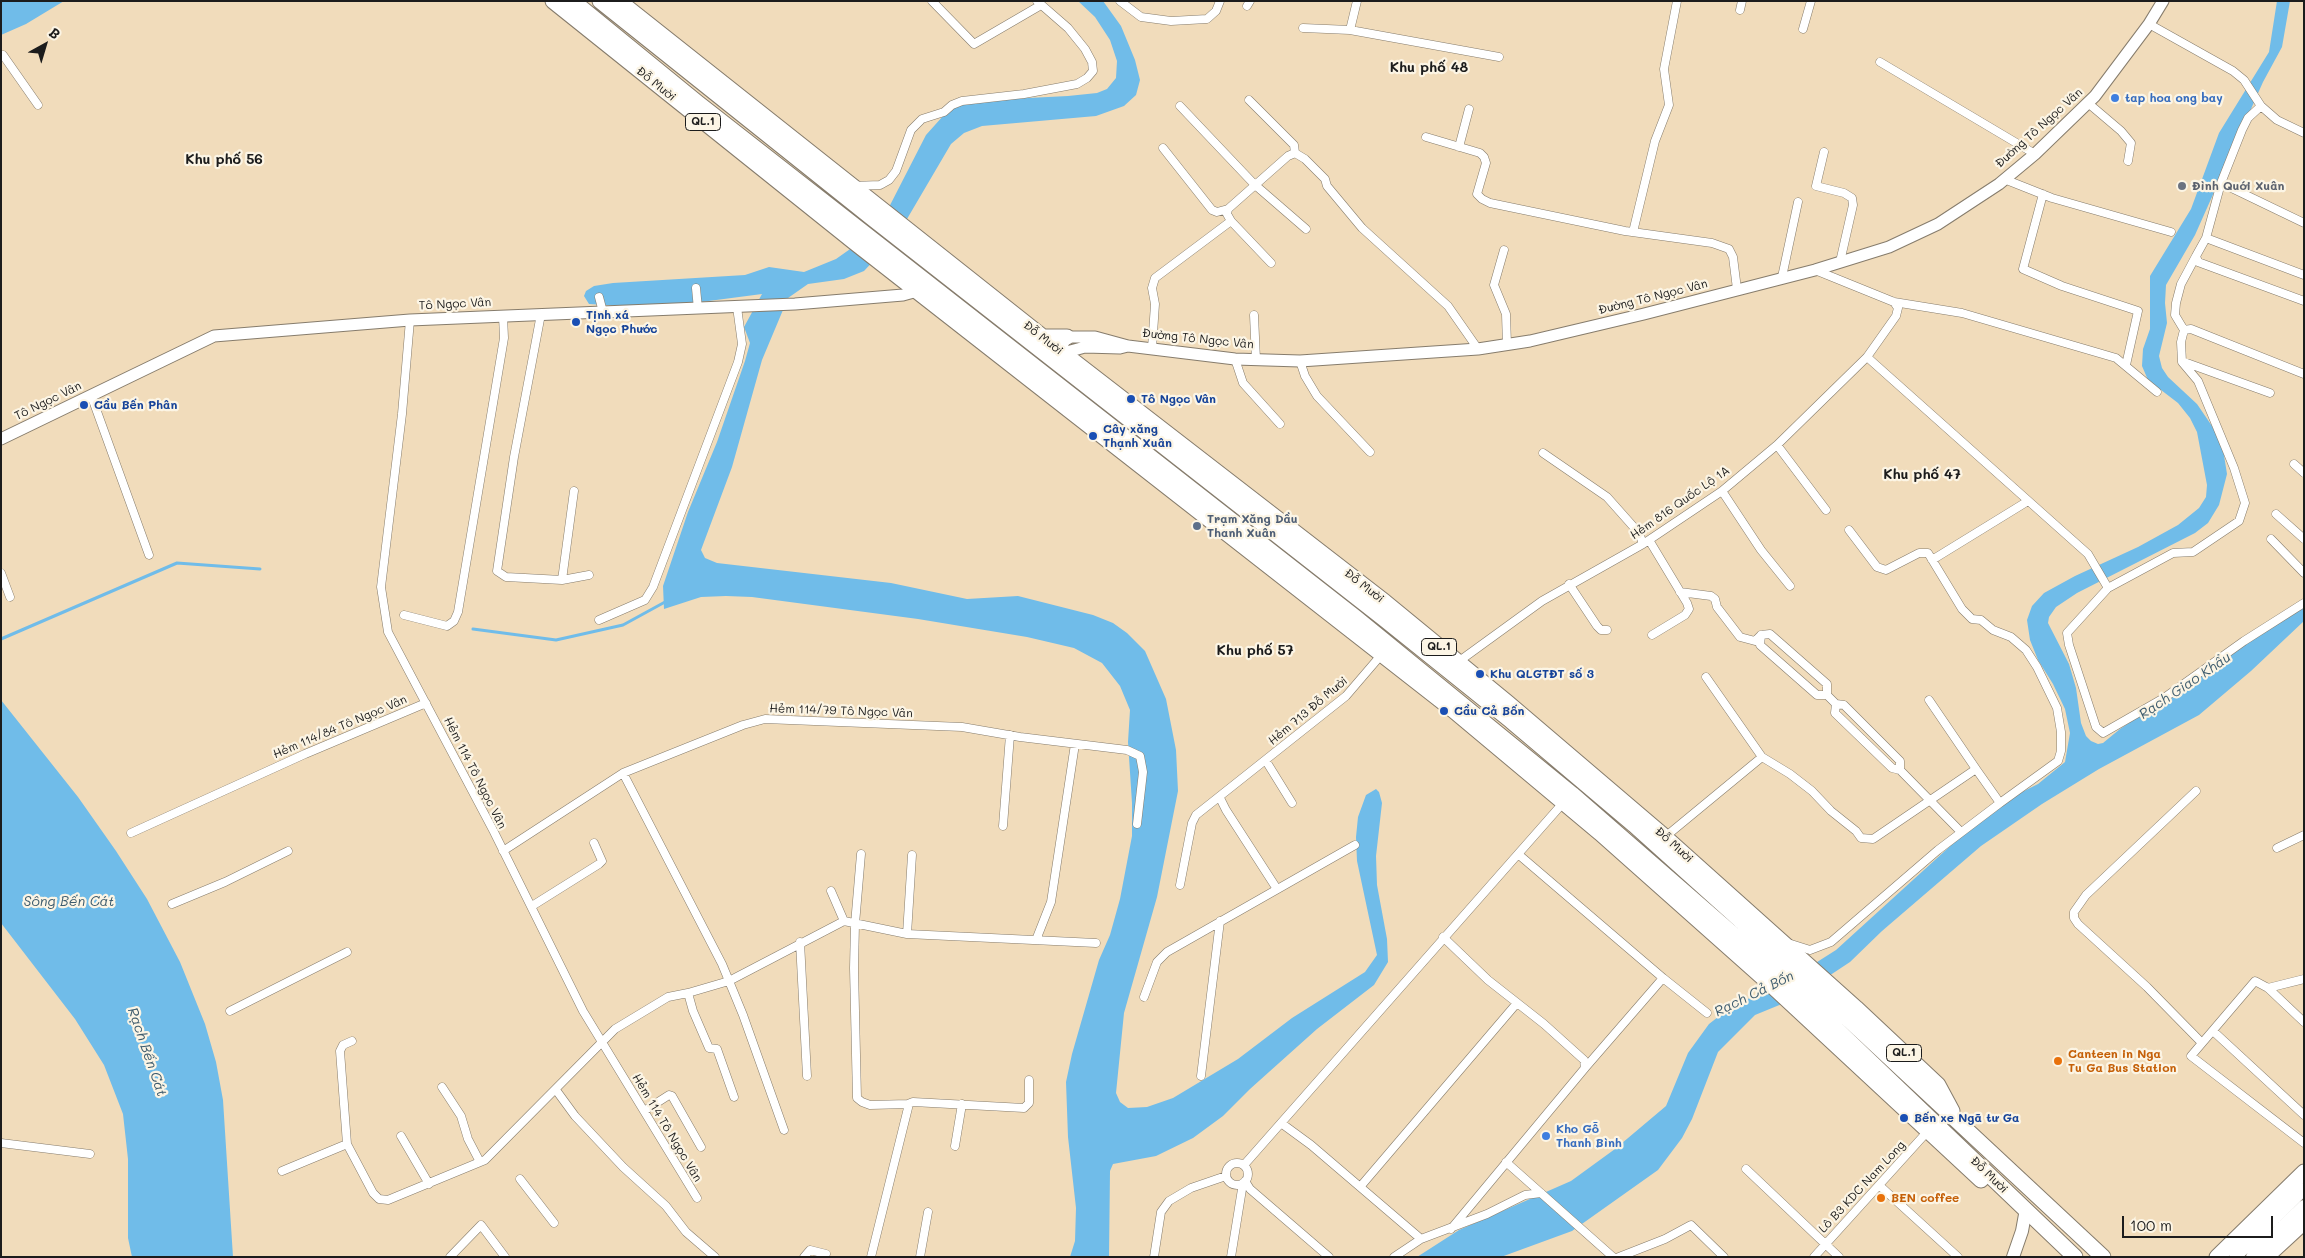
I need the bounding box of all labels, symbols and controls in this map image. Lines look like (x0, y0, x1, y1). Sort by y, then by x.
north arrow (20, 20, 70, 70)
text: B (45, 23, 64, 43)
district label: Khu phố 48 (1390, 60, 1468, 76)
street label: Đỗ Mười (633, 64, 679, 104)
street label: Đường Tô Ngọc Vân (1993, 85, 2085, 171)
place label: tap hoa ong bay (2125, 91, 2223, 105)
marker: tap hoa ong bay (2109, 92, 2121, 104)
road number: QL.1 (686, 114, 720, 130)
district label: Khu phố 56 (185, 152, 263, 168)
place label: Đình Quới Xuân (2192, 179, 2284, 193)
marker: Đình Quới Xuân (2176, 180, 2188, 192)
street label: Đường Tô Ngọc Vân (1597, 276, 1709, 318)
street label: Tô Ngọc Vân (418, 295, 492, 313)
place label: Tịnh xá Ngọc Phước (586, 308, 658, 336)
marker: Tịnh xá Ngọc Phước (570, 316, 582, 328)
street label: Đỗ Mười (1020, 318, 1066, 358)
street label: Đường Tô Ngọc Vân (1141, 326, 1255, 352)
street label: Tô Ngọc Vân (12, 379, 84, 423)
place label: Tô Ngọc Vân (1141, 392, 1216, 406)
marker: Tô Ngọc Vân (1125, 393, 1137, 405)
place label: Cầu Bến Phân (94, 398, 177, 412)
marker: Cầu Bến Phân (78, 399, 90, 411)
place label: Cây xăng Thạnh Xuân (1103, 422, 1172, 450)
marker: Cây xăng Thạnh Xuân (1087, 430, 1099, 442)
street label: Hẻm 816 Quốc Lộ 1A (1628, 463, 1732, 543)
district label: Khu phố 47 (1883, 467, 1961, 483)
place label: Trạm Xăng Dầu Thanh Xuân (1207, 512, 1298, 540)
marker: Trạm Xăng Dầu Thanh Xuân (1191, 520, 1203, 532)
street label: Đỗ Mười (1341, 566, 1387, 606)
road number: QL.1 (1422, 638, 1456, 656)
district label: Khu phố 57 (1217, 643, 1293, 659)
water label: Rạch Giao Khẩu (2136, 649, 2234, 723)
place label: Khu QLGTĐT số 3 (1490, 667, 1594, 681)
marker: Khu QLGTĐT số 3 (1474, 668, 1486, 680)
street label: Hẻm 713 Đỗ Mười (1266, 674, 1350, 748)
street label: Hẻm 114/84 Tô Ngọc Vân (271, 692, 409, 762)
street label: Hẻm 114/79 Tô Ngọc Vân (769, 701, 913, 721)
place label: Cầu Cả Bốn (1454, 704, 1524, 718)
marker: Cầu Cả Bốn (1438, 705, 1450, 717)
street label: Hẻm 114 Tô Ngọc Vân (441, 715, 509, 831)
street label: Đỗ Mười (1652, 824, 1696, 866)
water label: Sông Bến Cát (23, 894, 115, 910)
water label: Rạch Cả Bốn (1712, 968, 1796, 1020)
water label: Rạch Bến Cát (124, 1005, 170, 1099)
road number: QL.1 (1886, 1044, 1922, 1062)
place label: Canteen in Nga Tu Ga Bus Station (2068, 1047, 2176, 1075)
marker: Canteen in Nga Tu Ga Bus Station (2052, 1055, 2064, 1067)
street label: Hẻm 114 Tô Ngọc Vân (629, 1071, 705, 1185)
place label: Bến xe Ngã tư Ga (1914, 1111, 2019, 1125)
marker: Bến xe Ngã tư Ga (1898, 1112, 1910, 1124)
place label: Kho Gỗ Thanh Bình (1556, 1122, 1622, 1150)
marker: Kho Gỗ Thanh Bình (1540, 1130, 1552, 1142)
street label: Lô B3 KDC Nam Long (1816, 1138, 1908, 1236)
street label: Đỗ Mười (1967, 1154, 2011, 1196)
place label: BEN coffee (1891, 1191, 1959, 1205)
marker: BEN coffee (1875, 1192, 1887, 1204)
scale bar (2125, 1206, 2276, 1238)
text: 100 m (2130, 1215, 2172, 1235)

